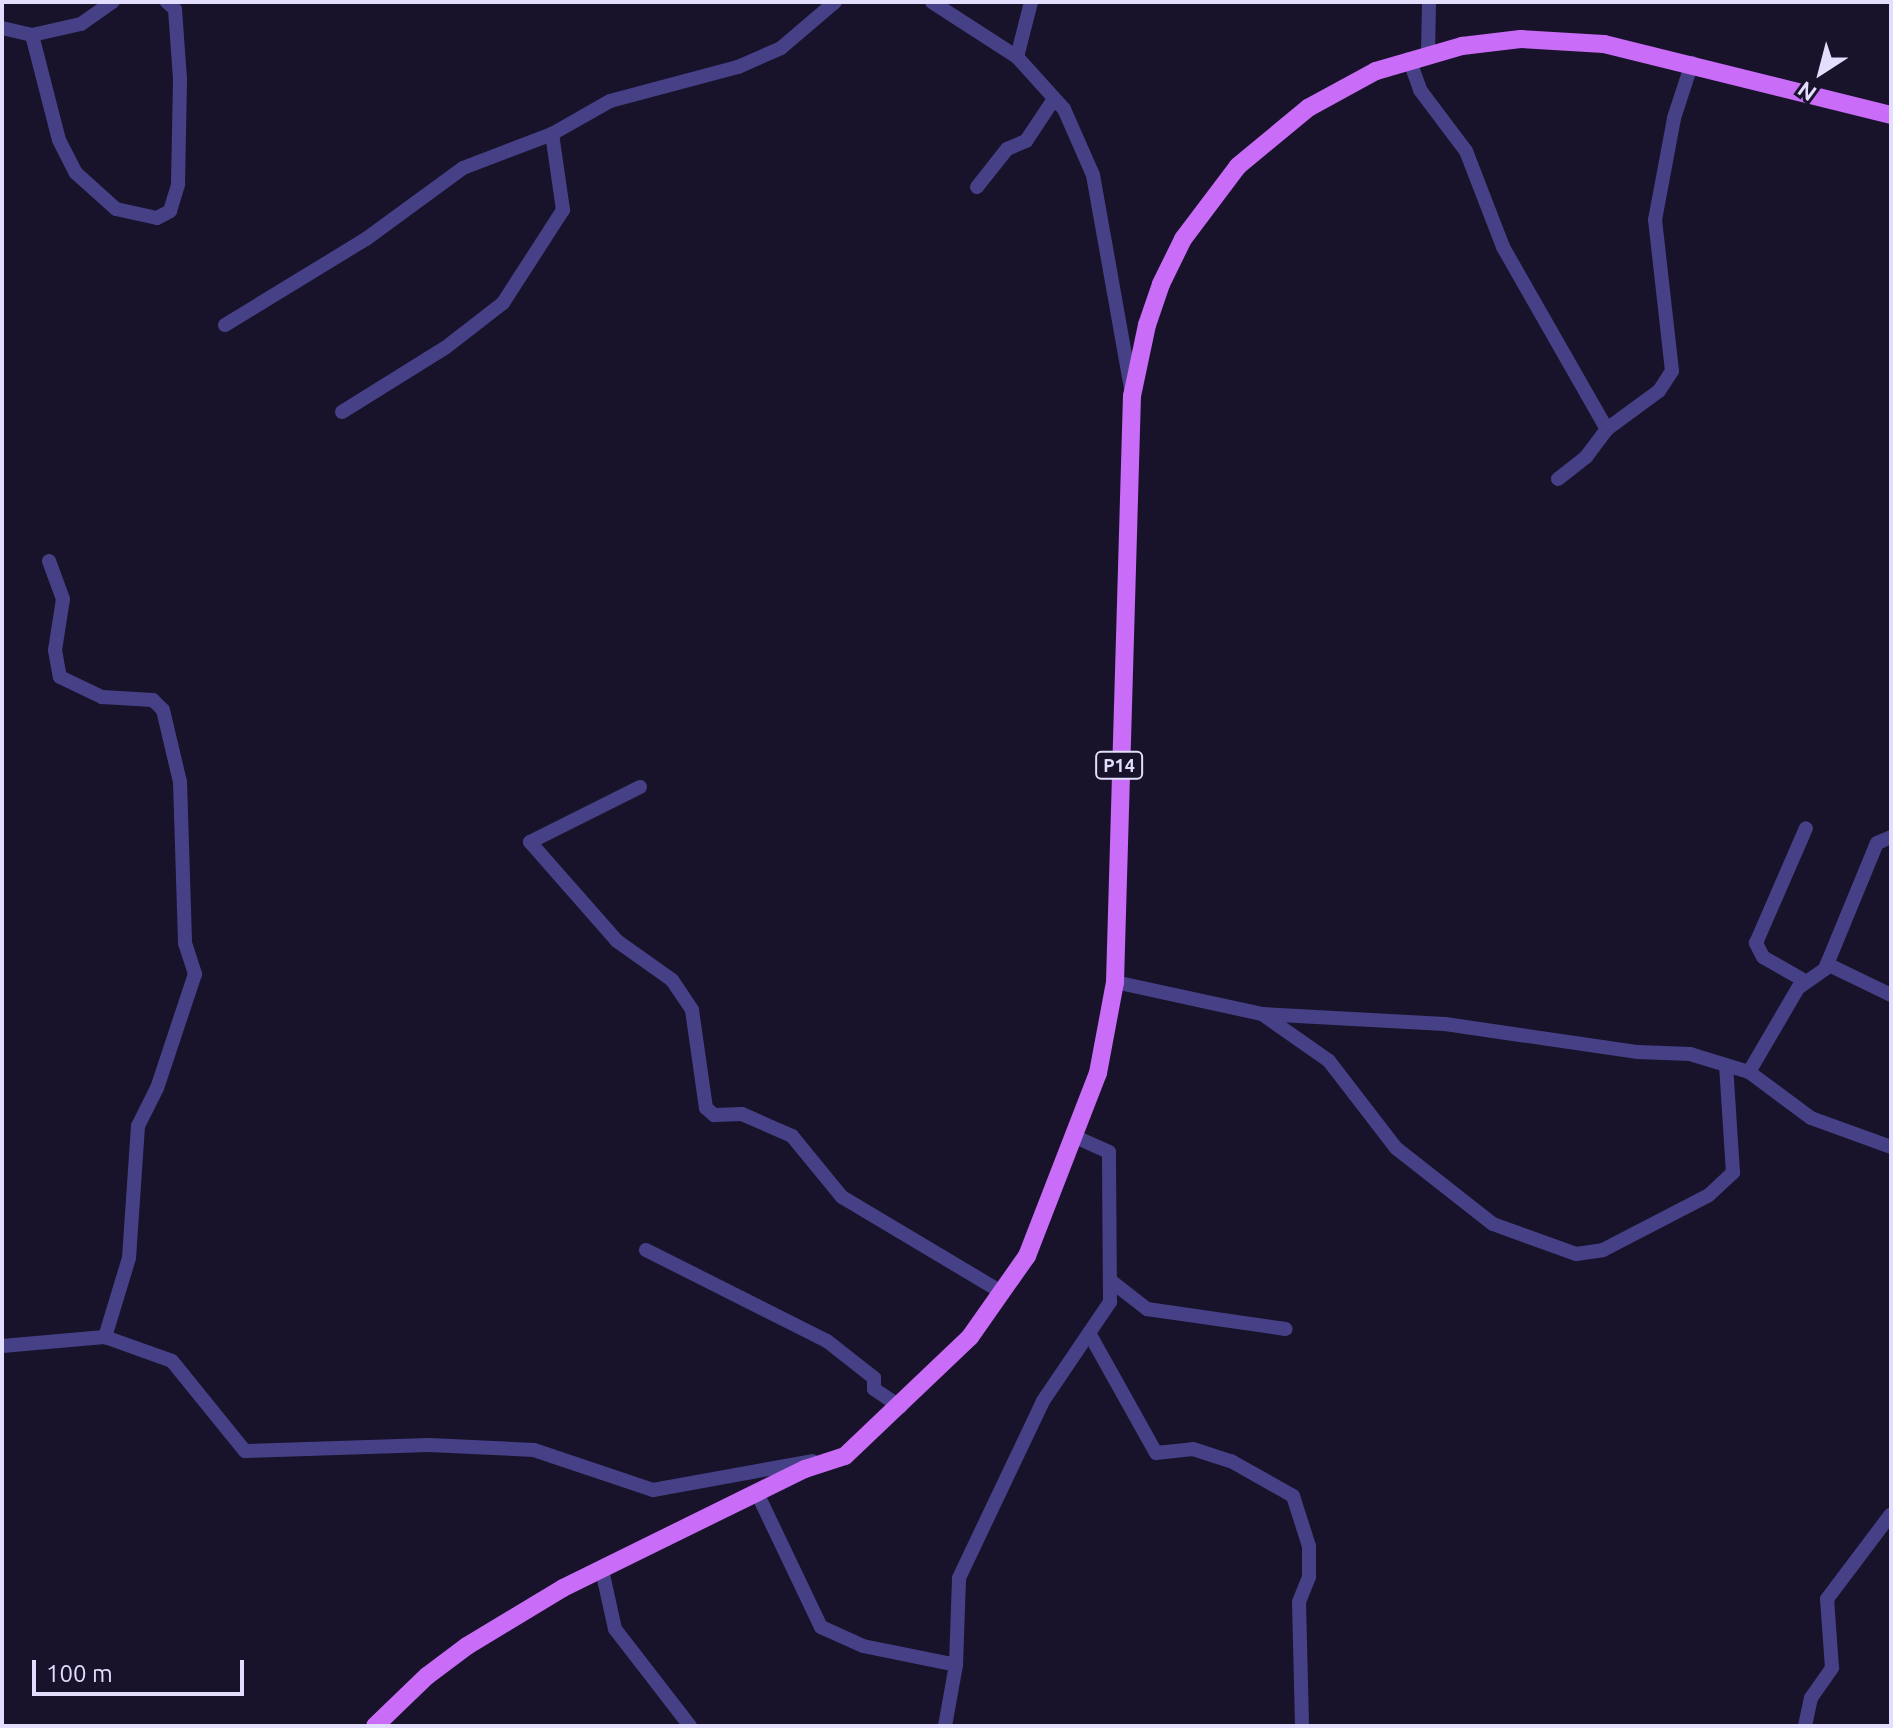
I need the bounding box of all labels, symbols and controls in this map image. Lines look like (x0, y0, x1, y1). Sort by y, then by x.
north arrow (1781, 32, 1861, 112)
text: N (1793, 77, 1821, 107)
road number: P14 (1095, 751, 1143, 779)
scale bar (36, 1644, 248, 1694)
text: 100 m (46, 1660, 113, 1687)

